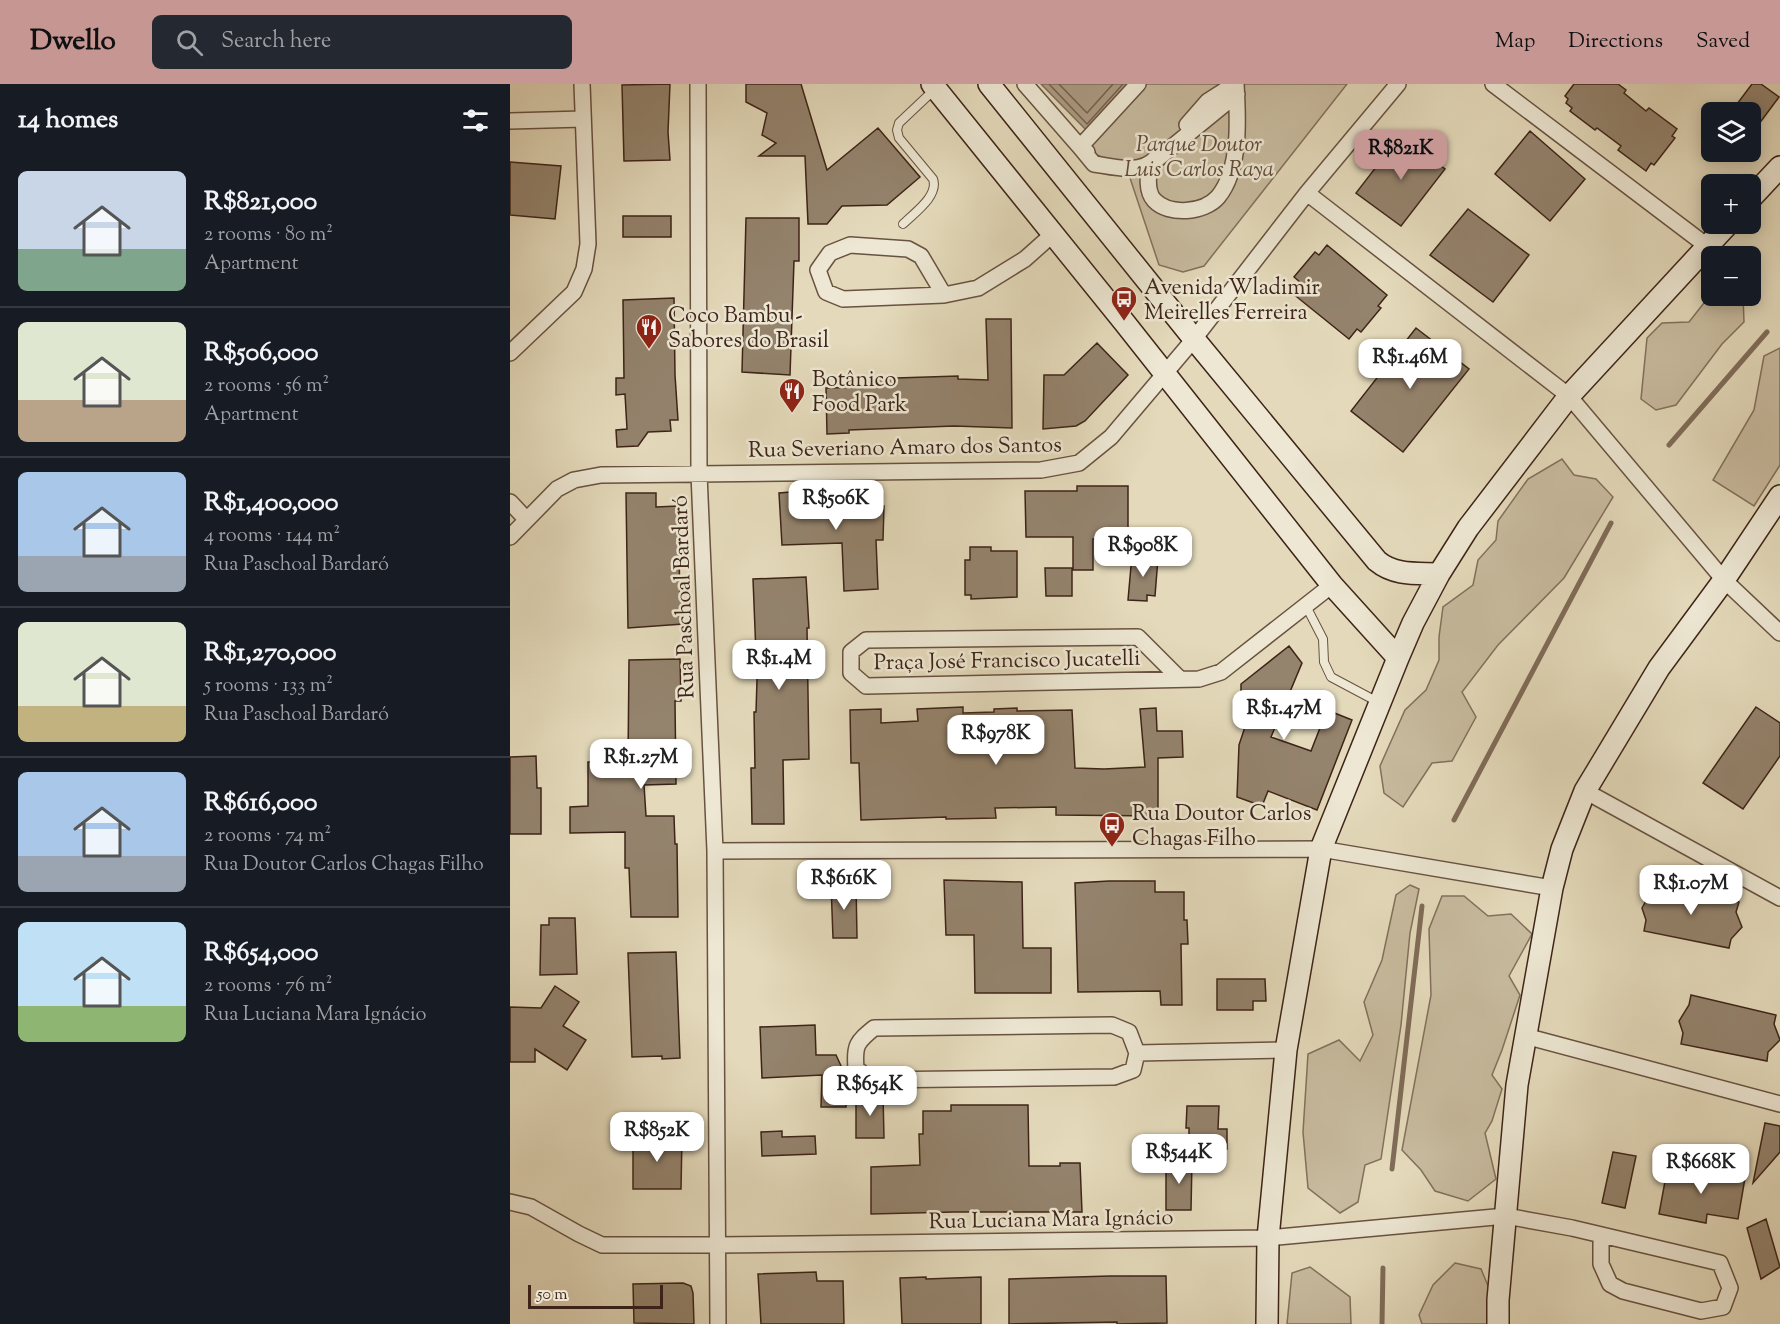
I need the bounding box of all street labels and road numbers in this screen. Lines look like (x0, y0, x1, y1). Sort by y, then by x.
street label: Rua Severiano Amaro dos Santos (748, 430, 1062, 468)
street label: Rua Paschoal Bardaró (665, 495, 705, 699)
street label: Praça José Francisco Jucatelli (873, 644, 1141, 680)
street label: Rua Luciana Mara Ignácio (928, 1203, 1174, 1239)

